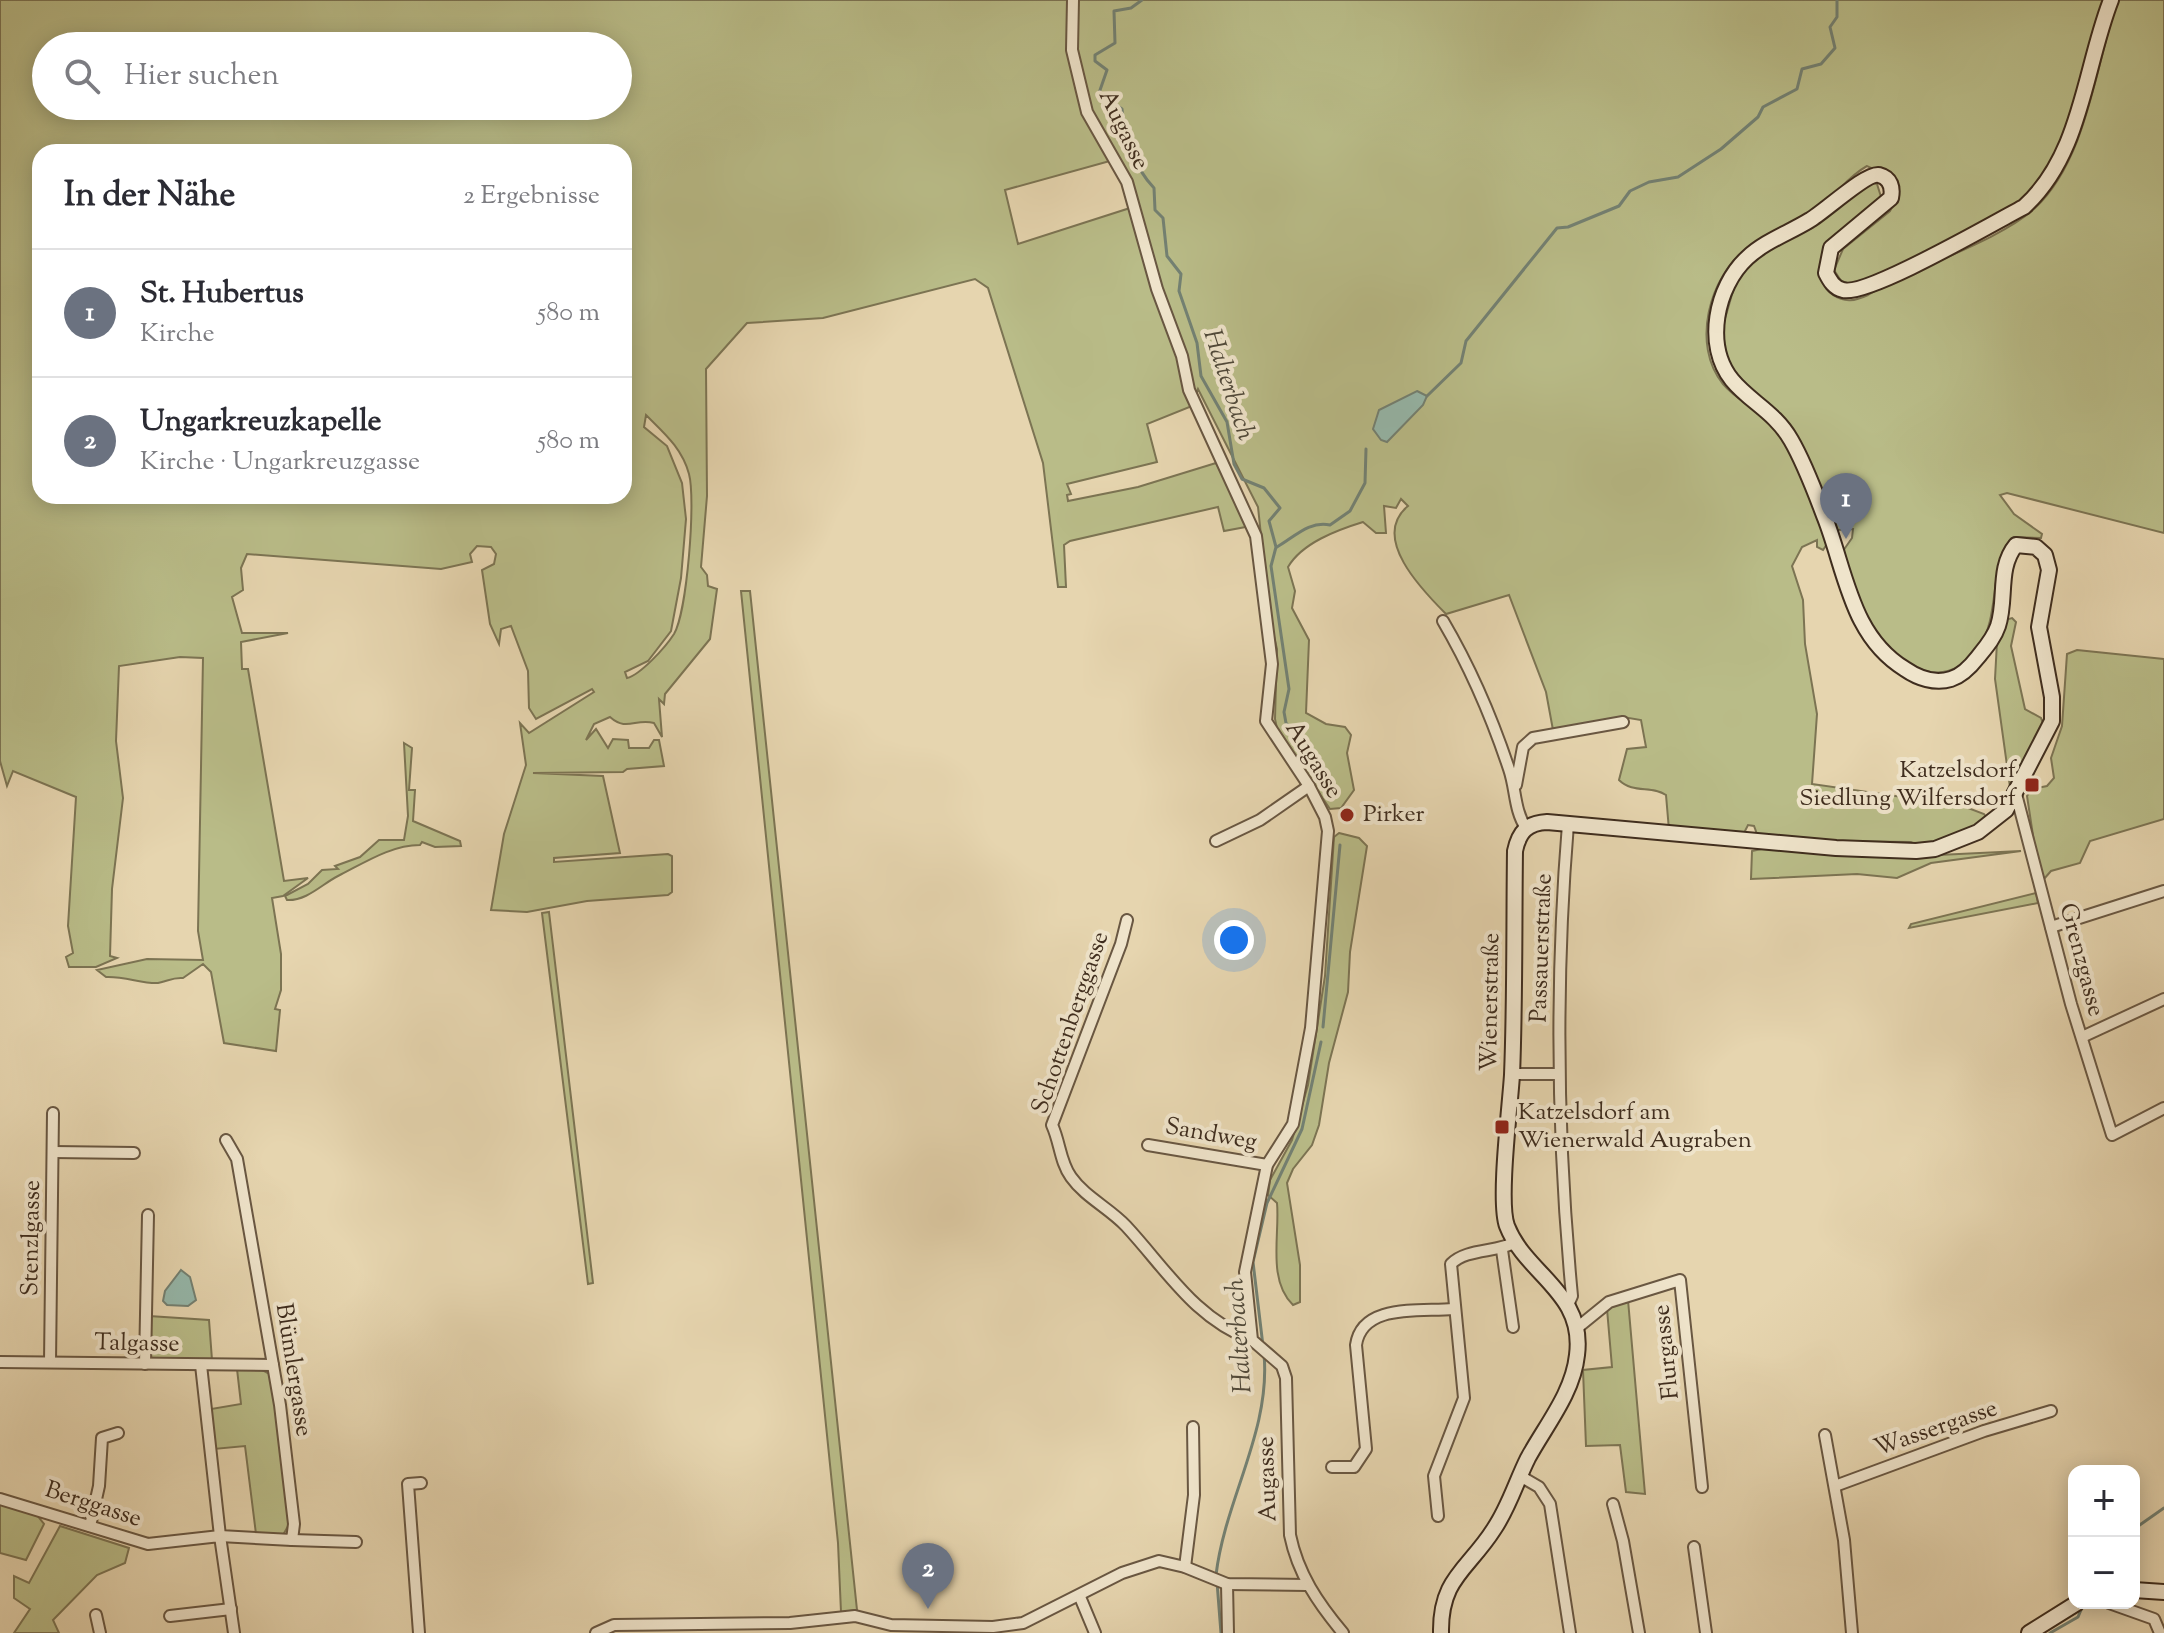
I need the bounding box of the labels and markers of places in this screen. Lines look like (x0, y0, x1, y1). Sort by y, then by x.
pin: 1 (1820, 473, 1872, 539)
place label: Katzelsdorf Siedlung Wilfersdorf (1799, 754, 2018, 816)
marker: Katzelsdorf Siedlung Wilfersdorf (2023, 776, 2041, 794)
place label: Pirker (1363, 798, 1425, 832)
marker: Pirker (1338, 806, 1356, 824)
place label: Katzelsdorf am Wienerwald Augraben (1518, 1096, 1752, 1158)
marker: Katzelsdorf am Wienerwald Augraben (1493, 1118, 1511, 1136)
pin: 2 (902, 1543, 954, 1609)

